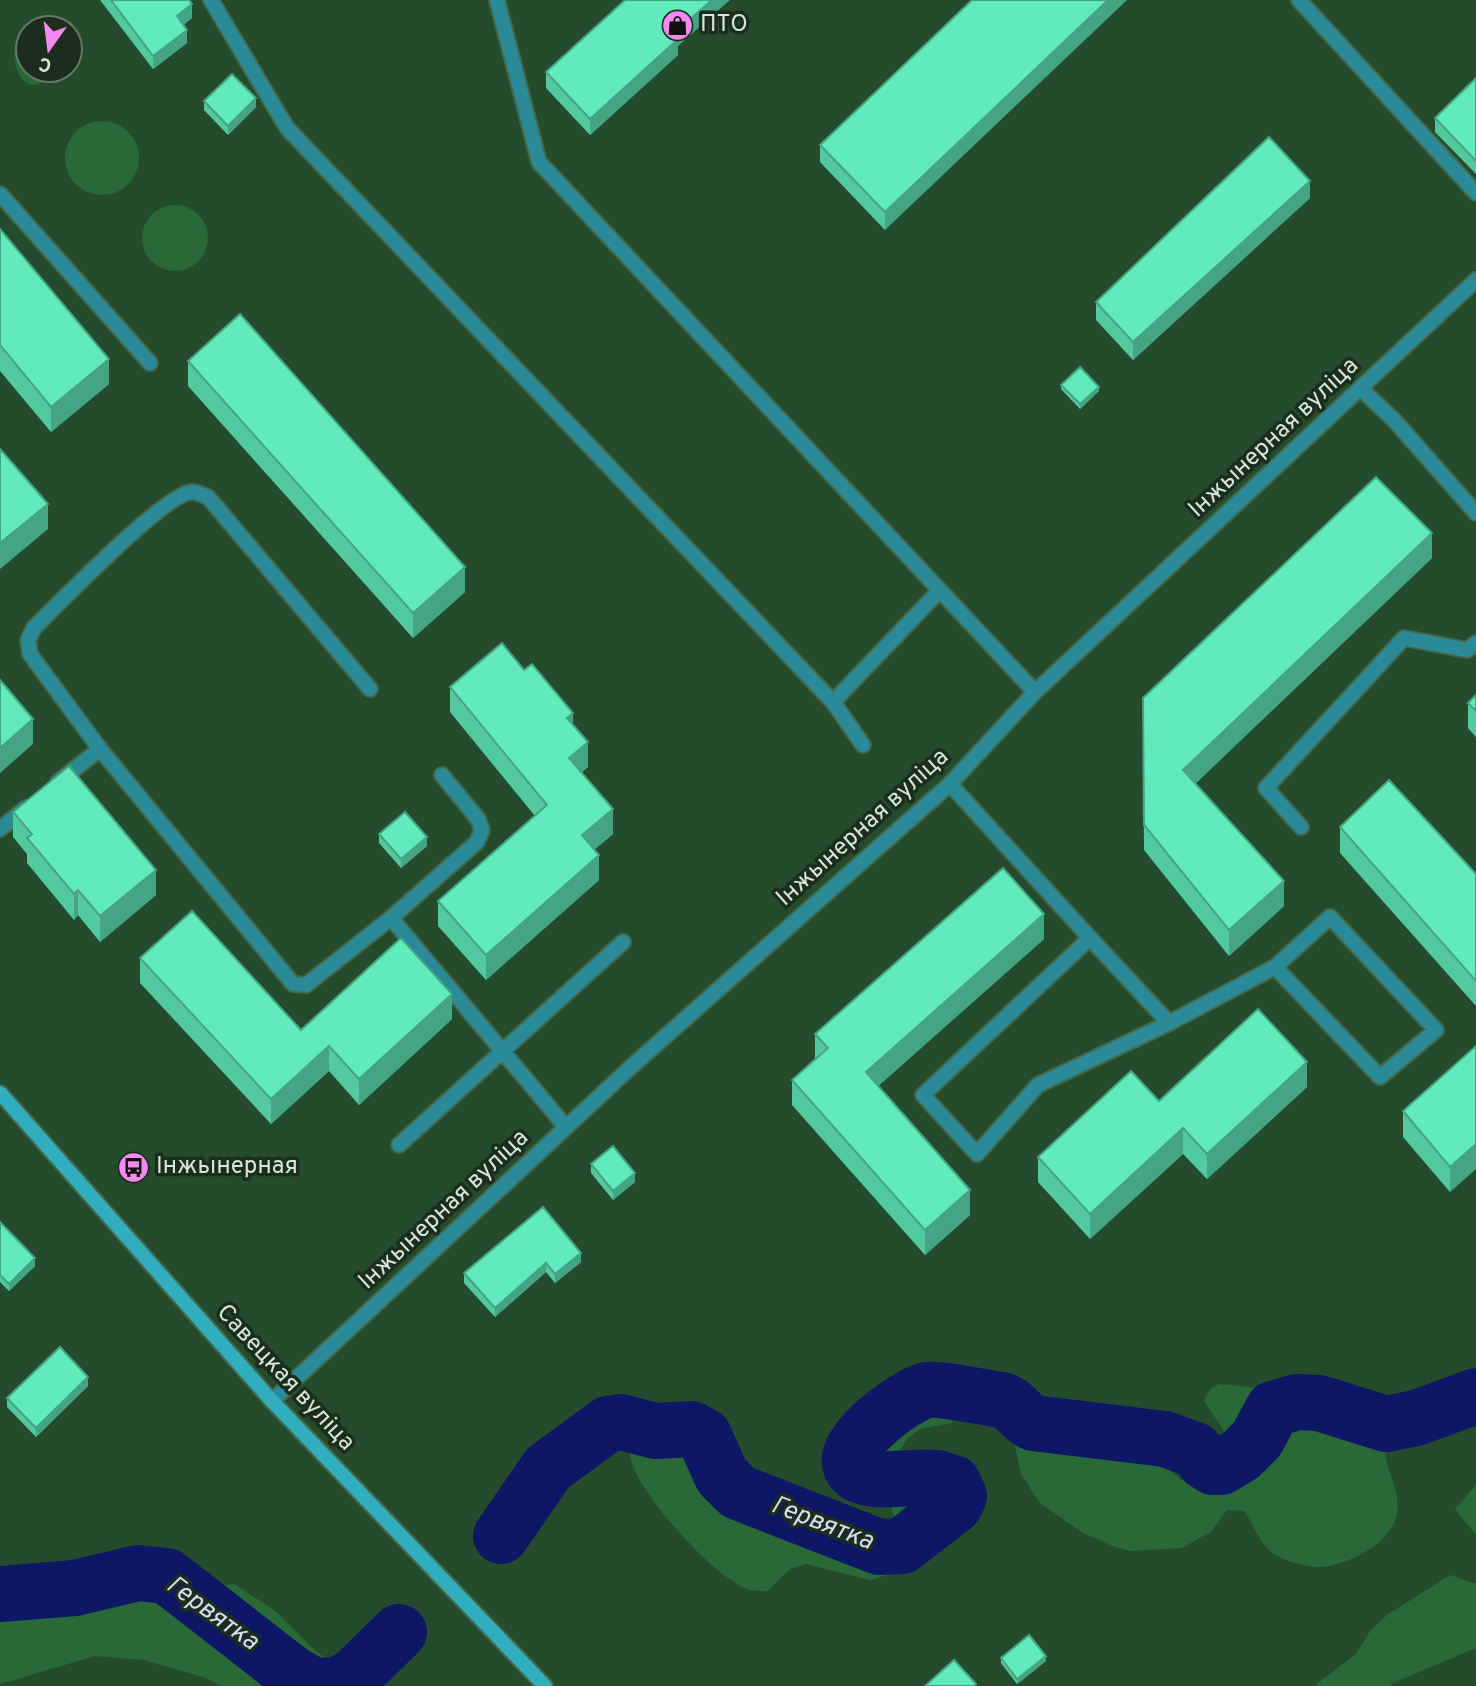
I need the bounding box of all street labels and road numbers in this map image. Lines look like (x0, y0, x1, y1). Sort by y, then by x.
street label: Інжынерная вуліца (1183, 351, 1365, 525)
street label: Інжынерная вуліца (771, 743, 955, 913)
street label: Інжынерная вуліца (353, 1123, 535, 1297)
street label: Савецкая вуліца (209, 1298, 361, 1458)

